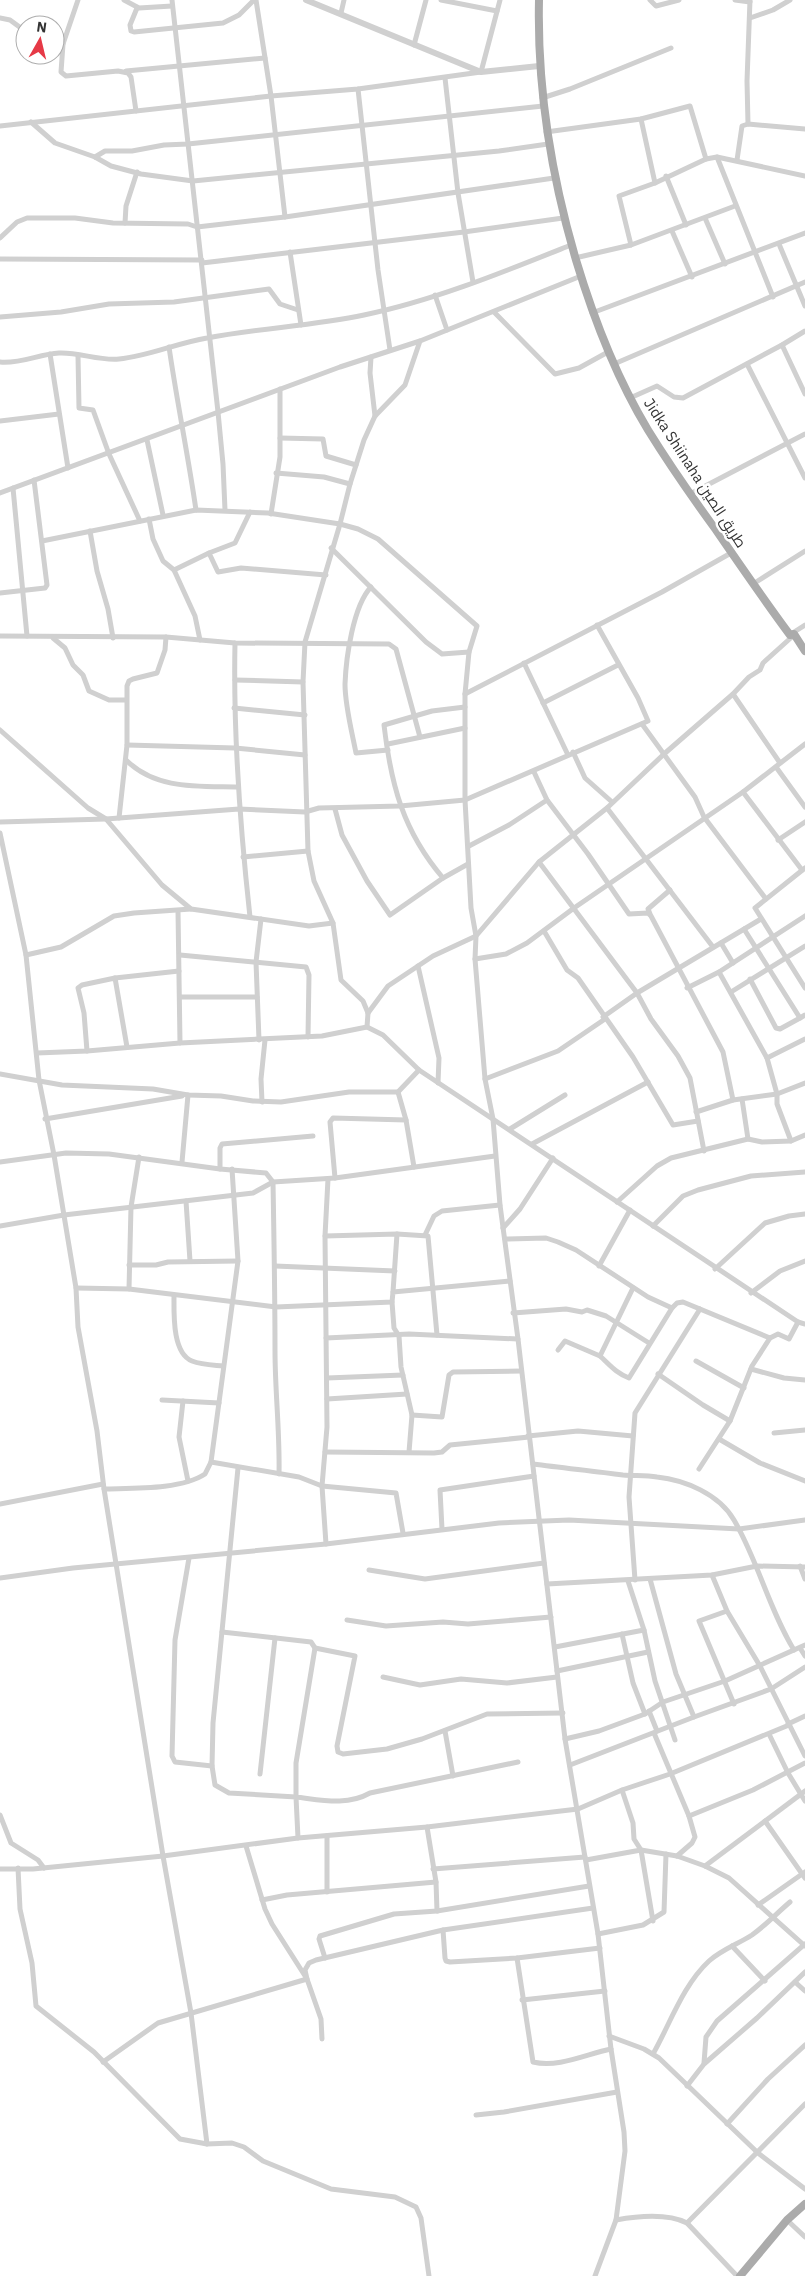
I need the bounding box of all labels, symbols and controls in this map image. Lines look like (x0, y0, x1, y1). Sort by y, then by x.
north arrow (15, 15, 65, 65)
text: N (36, 18, 48, 37)
street label: Jidka Shiinaha طريق الصين (639, 394, 751, 552)

